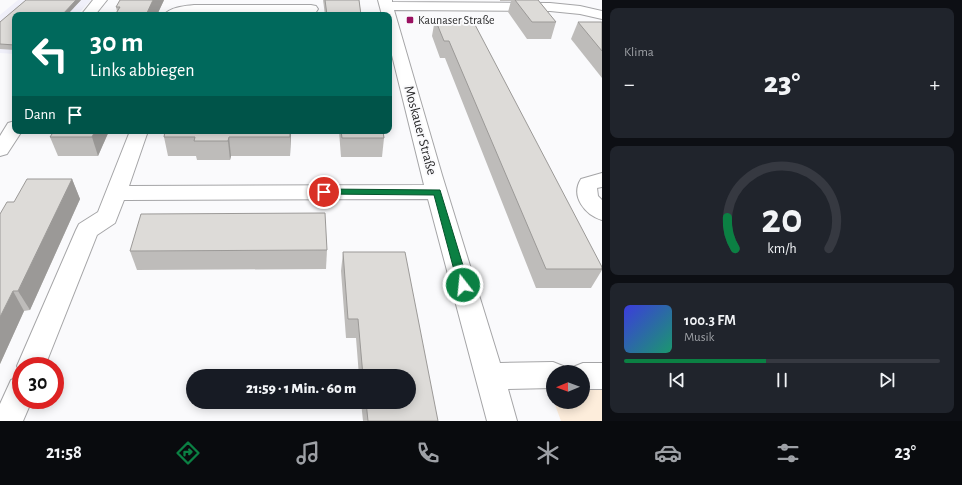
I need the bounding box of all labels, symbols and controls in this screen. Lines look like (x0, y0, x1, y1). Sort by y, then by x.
place label: Kaunaser Straße (418, 14, 495, 26)
marker: Kaunaser Straße (405, 15, 415, 25)
icon: left (24, 28, 76, 80)
text: 30 m (90, 29, 143, 57)
text: Klima (624, 46, 654, 59)
text: Links abbiegen (90, 62, 195, 80)
text: 23° (764, 68, 800, 98)
text: − (624, 73, 635, 95)
text: + (929, 73, 940, 95)
street label: Moskauer Straße (401, 84, 439, 176)
icon: arrive (64, 104, 86, 126)
text: Dann (24, 107, 56, 122)
pin (307, 175, 341, 209)
icon: arrive (313, 181, 335, 203)
text: 20 (761, 198, 803, 239)
text: km/h (767, 241, 797, 255)
position arrow (442, 264, 484, 306)
text: 100.3 FM (684, 313, 736, 328)
text: Musik (684, 331, 715, 344)
speed limit sign: 30 (12, 357, 64, 409)
north arrow (546, 365, 590, 409)
map controls (546, 365, 590, 409)
icon: previous (666, 369, 688, 391)
icon: pause (771, 369, 793, 391)
icon: next (876, 369, 898, 391)
text: 21:59 · 1 Min. · 60 m (246, 381, 356, 396)
icon: directions (174, 439, 202, 467)
icon: music (294, 439, 322, 467)
icon: phone (414, 439, 442, 467)
icon: climate (534, 439, 562, 467)
icon: car (654, 439, 682, 467)
icon: filters (774, 439, 802, 467)
text: 21:58 (46, 444, 82, 462)
text: 23° (894, 444, 916, 462)

